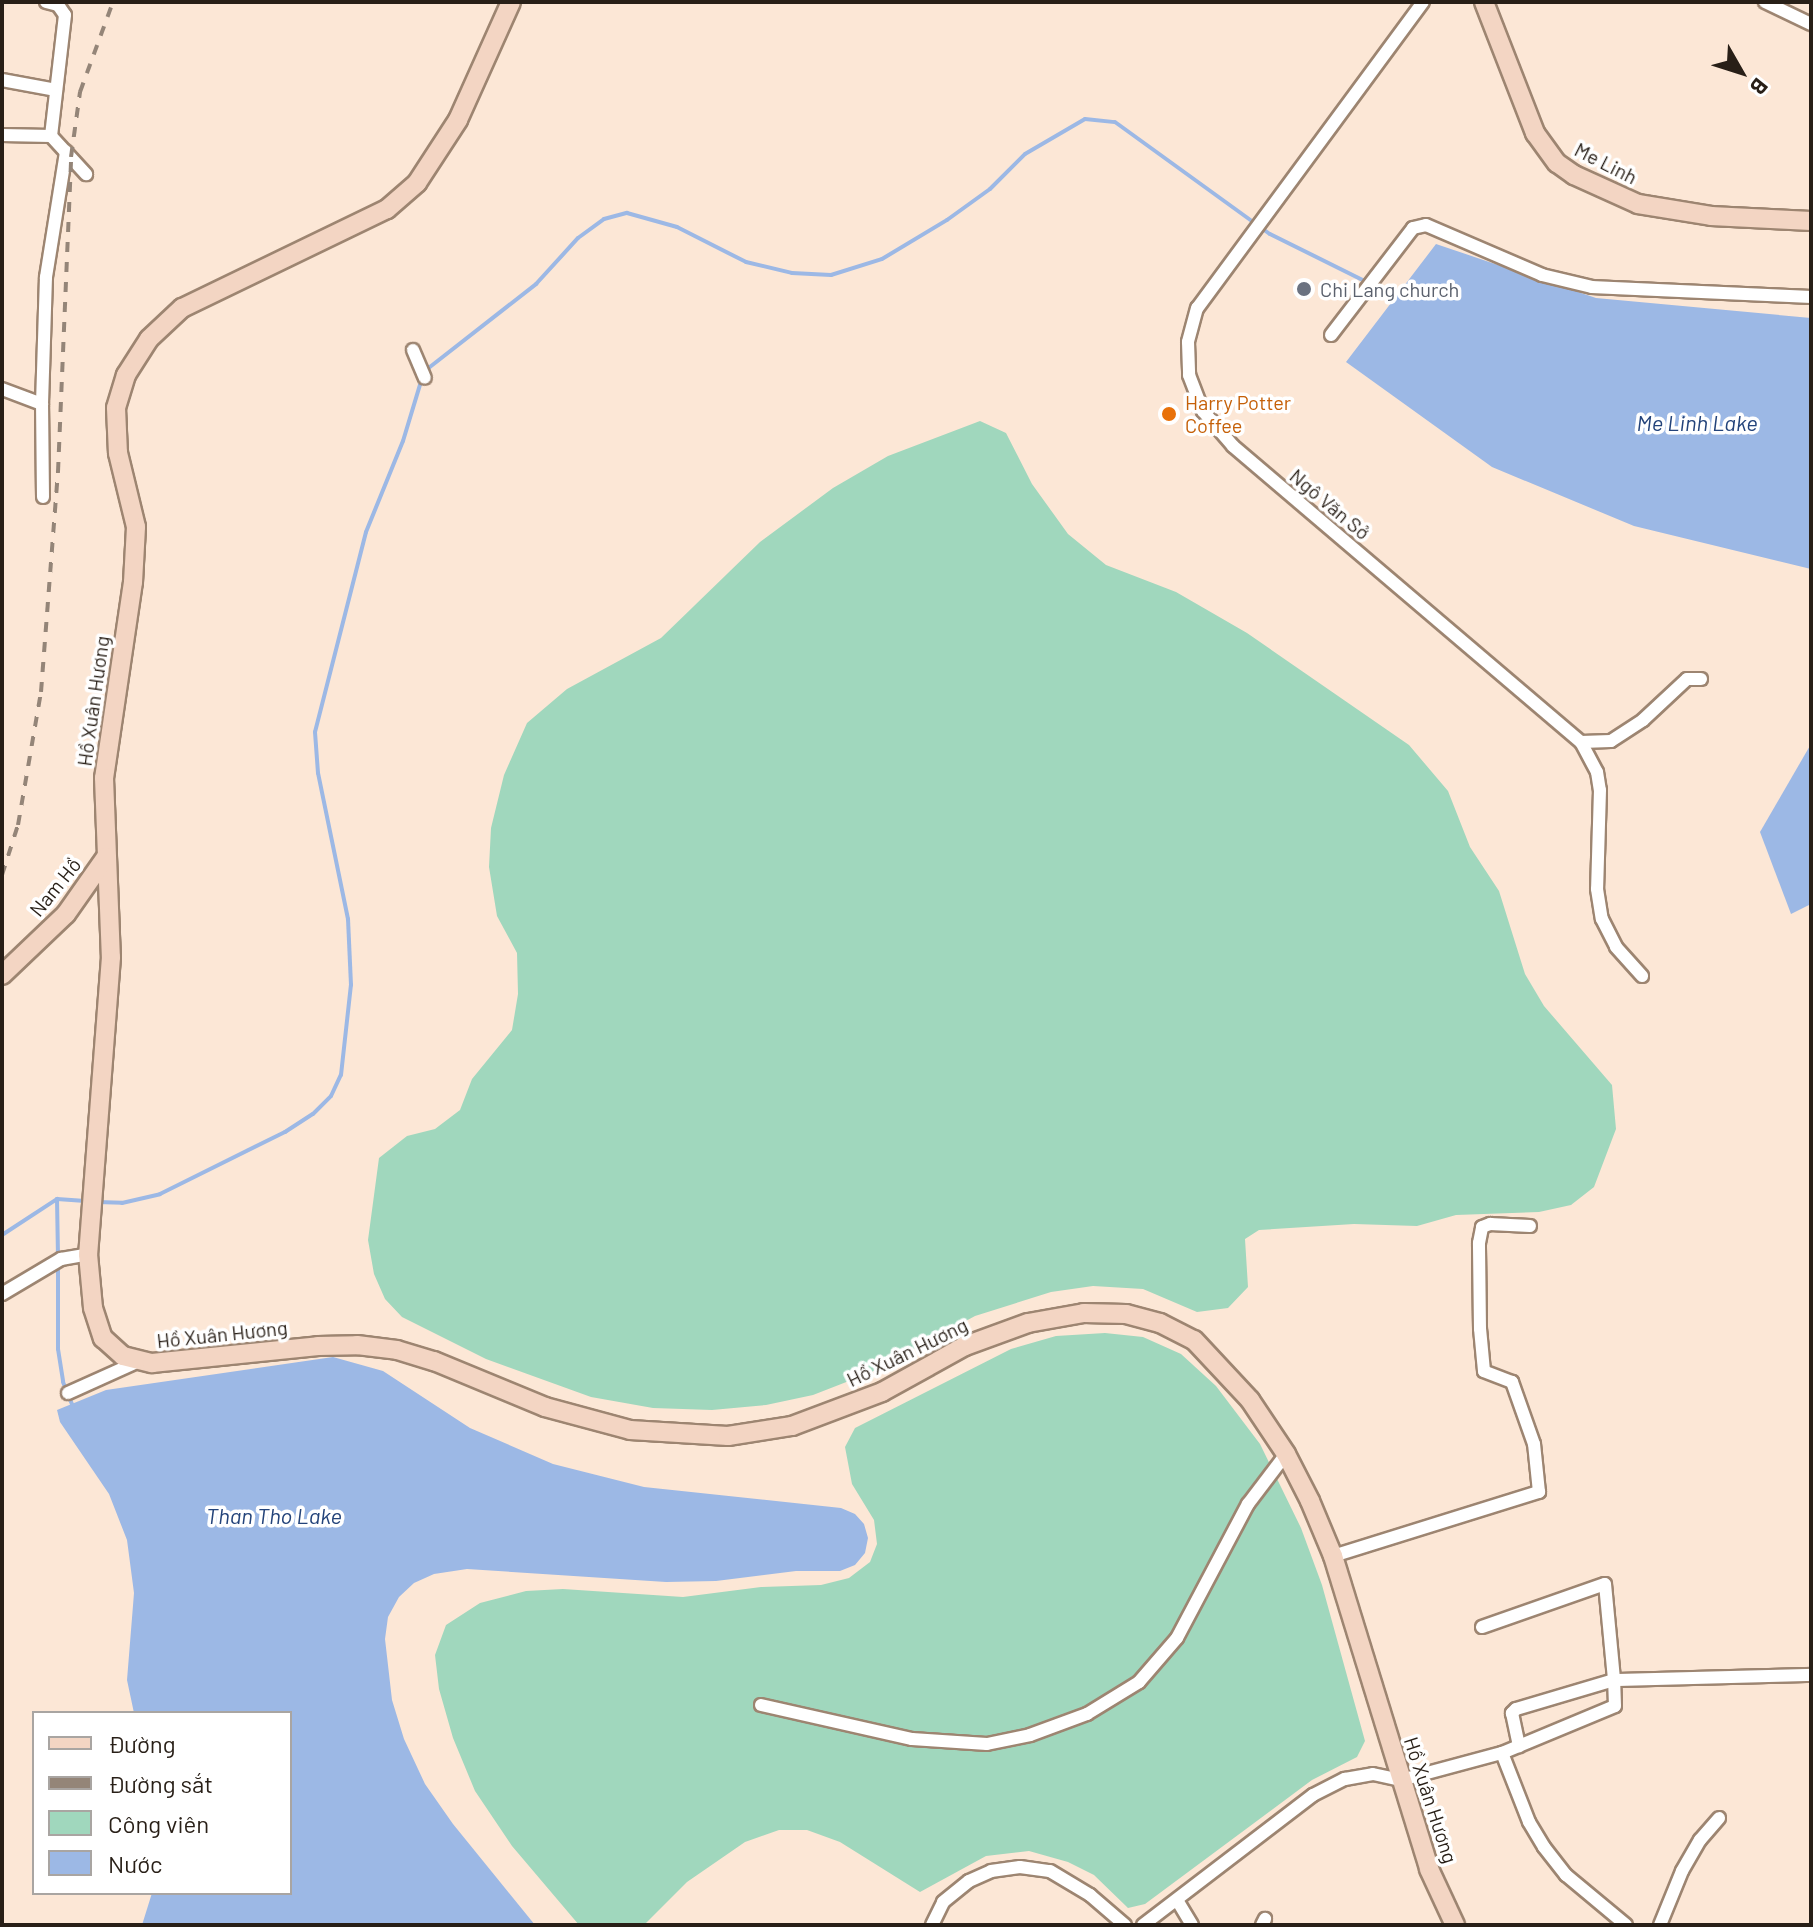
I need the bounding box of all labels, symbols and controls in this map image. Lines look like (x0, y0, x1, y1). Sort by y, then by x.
north arrow (1701, 32, 1781, 112)
text: B (1745, 74, 1774, 101)
street label: Me Linh (1571, 137, 1641, 189)
place label: Chi Lang church (1320, 277, 1459, 301)
marker: Chi Lang church (1295, 280, 1313, 298)
place label: Harry Potter Coffee (1185, 390, 1291, 437)
marker: Harry Potter Coffee (1160, 405, 1178, 423)
water label: Me Linh Lake (1636, 410, 1758, 436)
street label: Ngô Văn Sở (1285, 464, 1375, 544)
street label: Hồ Xuân Hương (72, 634, 114, 768)
street label: Nam Hồ (24, 853, 86, 921)
street label: Hồ Xuân Hương (843, 1312, 971, 1392)
street label: Hồ Xuân Hương (155, 1315, 289, 1353)
water label: Than Tho Lake (206, 1503, 342, 1529)
legend (32, 1711, 292, 1895)
text: Đường (108, 1729, 176, 1758)
street label: Hồ Xuân Hương (1399, 1734, 1463, 1866)
text: Đường sắt (108, 1769, 213, 1798)
text: Công viên (108, 1809, 209, 1838)
text: Nước (108, 1849, 163, 1878)

